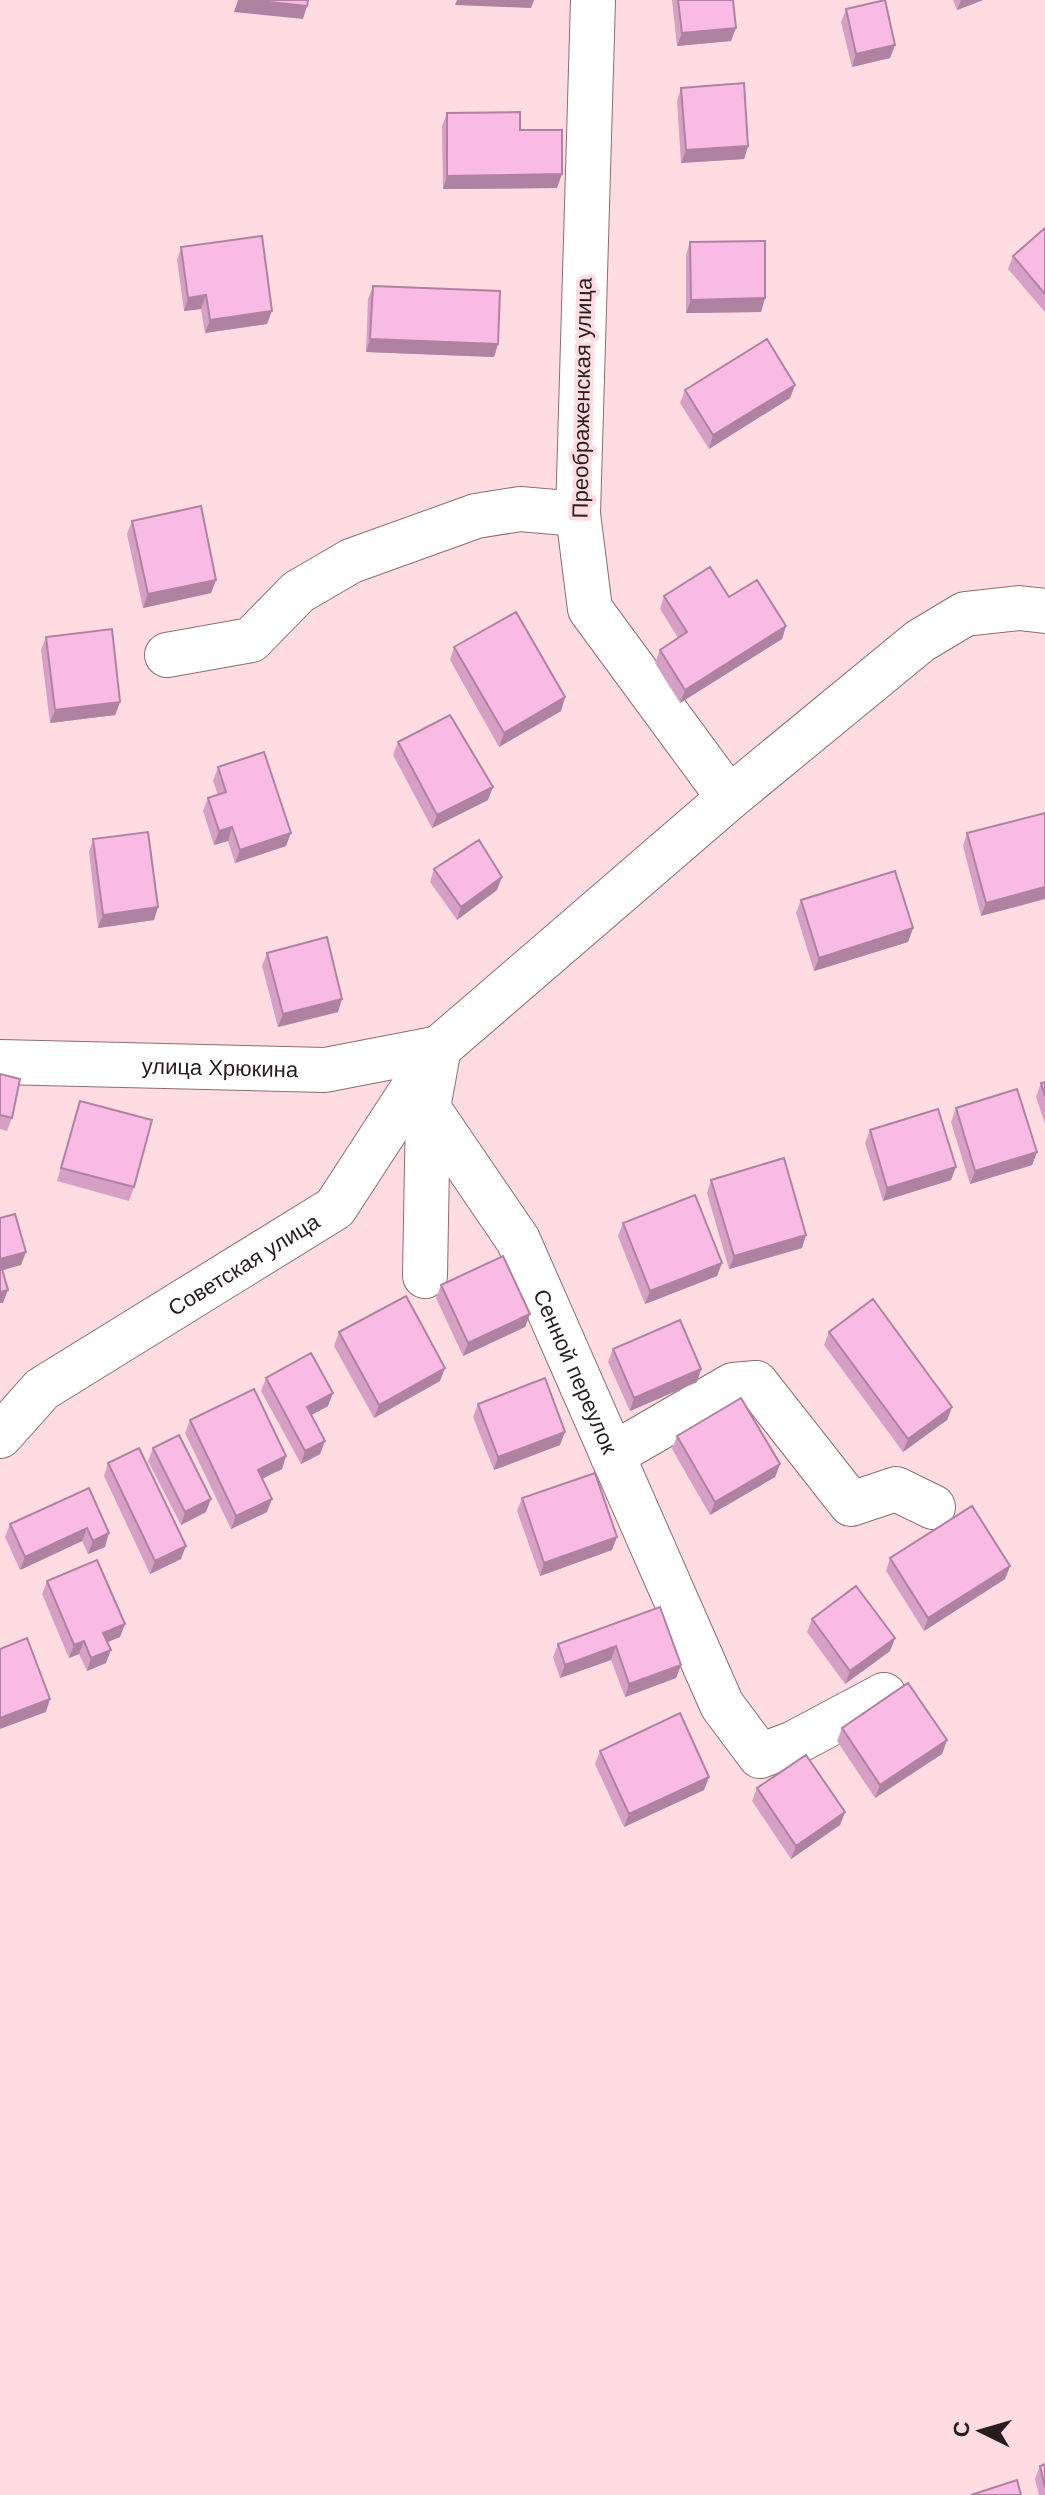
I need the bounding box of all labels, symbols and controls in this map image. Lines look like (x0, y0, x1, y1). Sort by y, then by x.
street label: Преображенская улица (567, 277, 597, 518)
street label: улица Хрюкина (141, 1053, 299, 1082)
street label: Советская улица (163, 1208, 324, 1321)
street label: Сенной переулок (529, 1285, 623, 1458)
north arrow (941, 2391, 1021, 2471)
text: С (948, 2420, 975, 2438)

